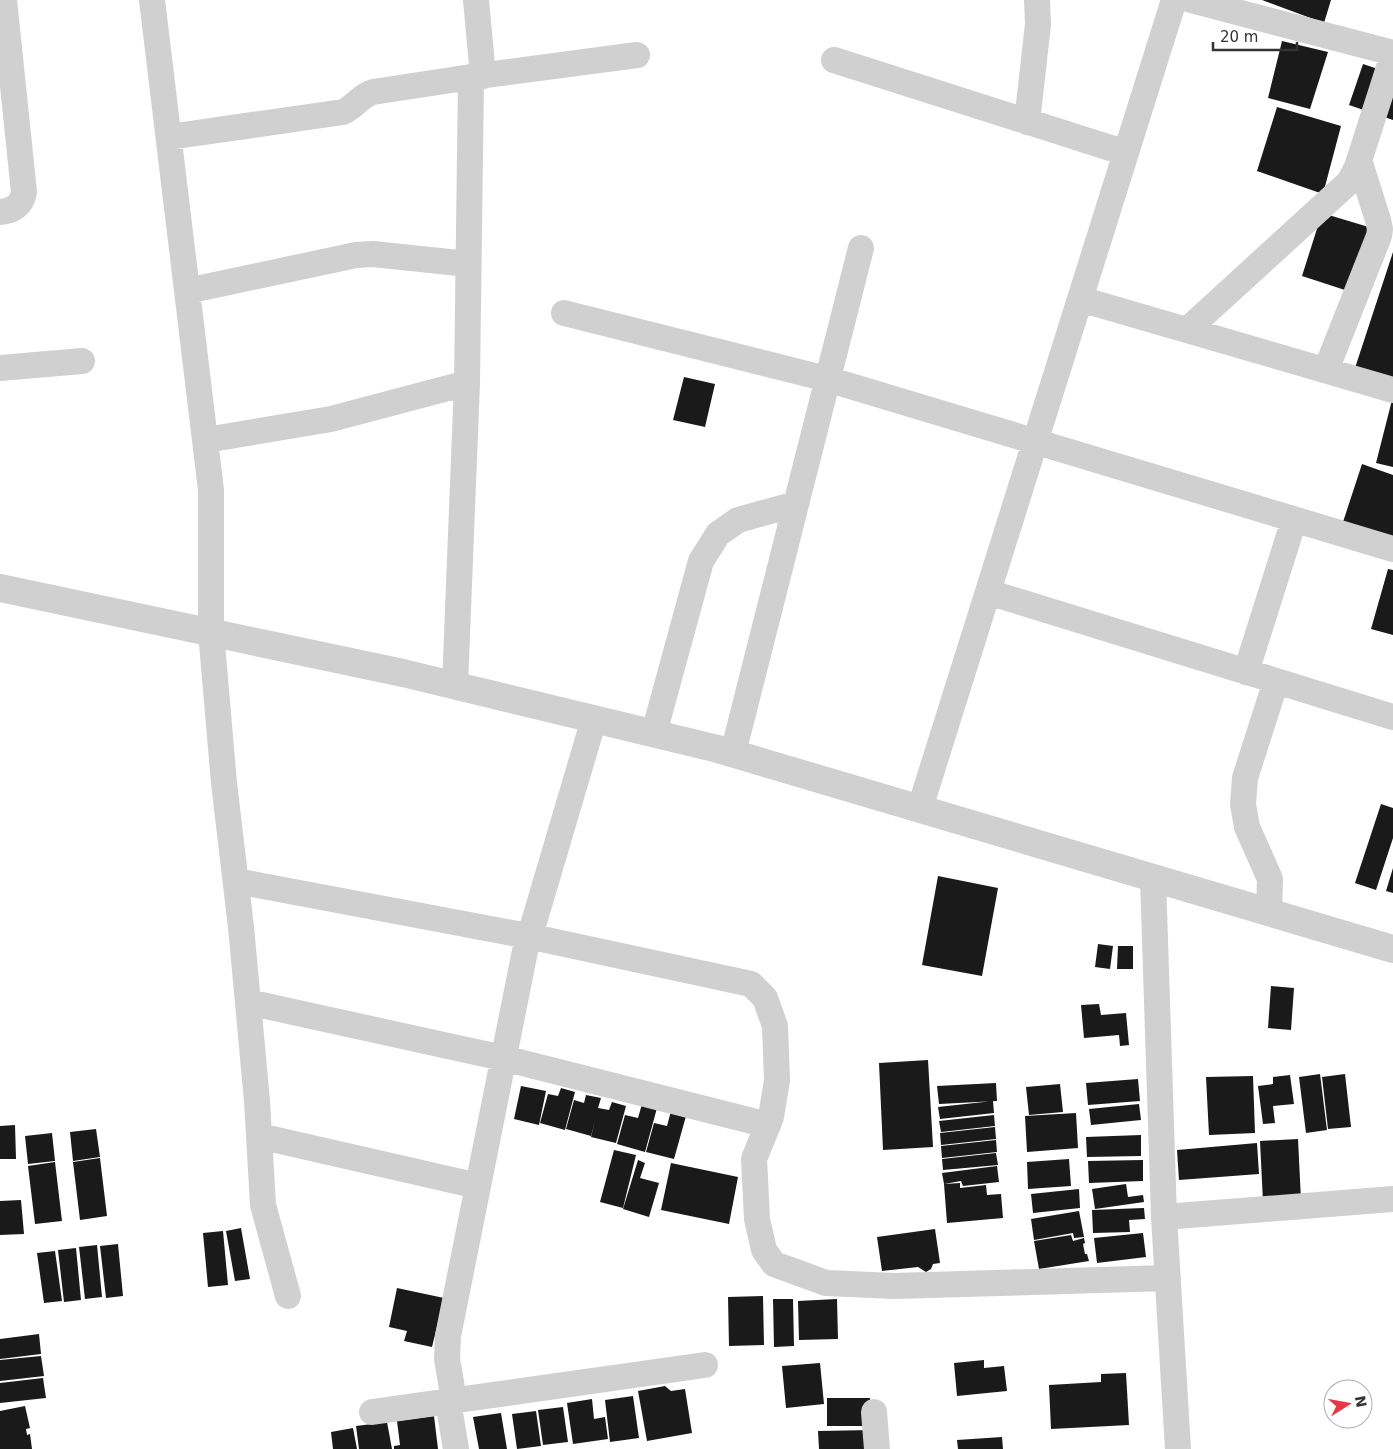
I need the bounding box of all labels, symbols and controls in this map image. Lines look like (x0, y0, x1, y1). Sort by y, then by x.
scale bar (1213, 20, 1297, 52)
text: 20 m (1220, 28, 1258, 46)
north arrow (1323, 1379, 1373, 1429)
text: N (1352, 1394, 1370, 1409)

